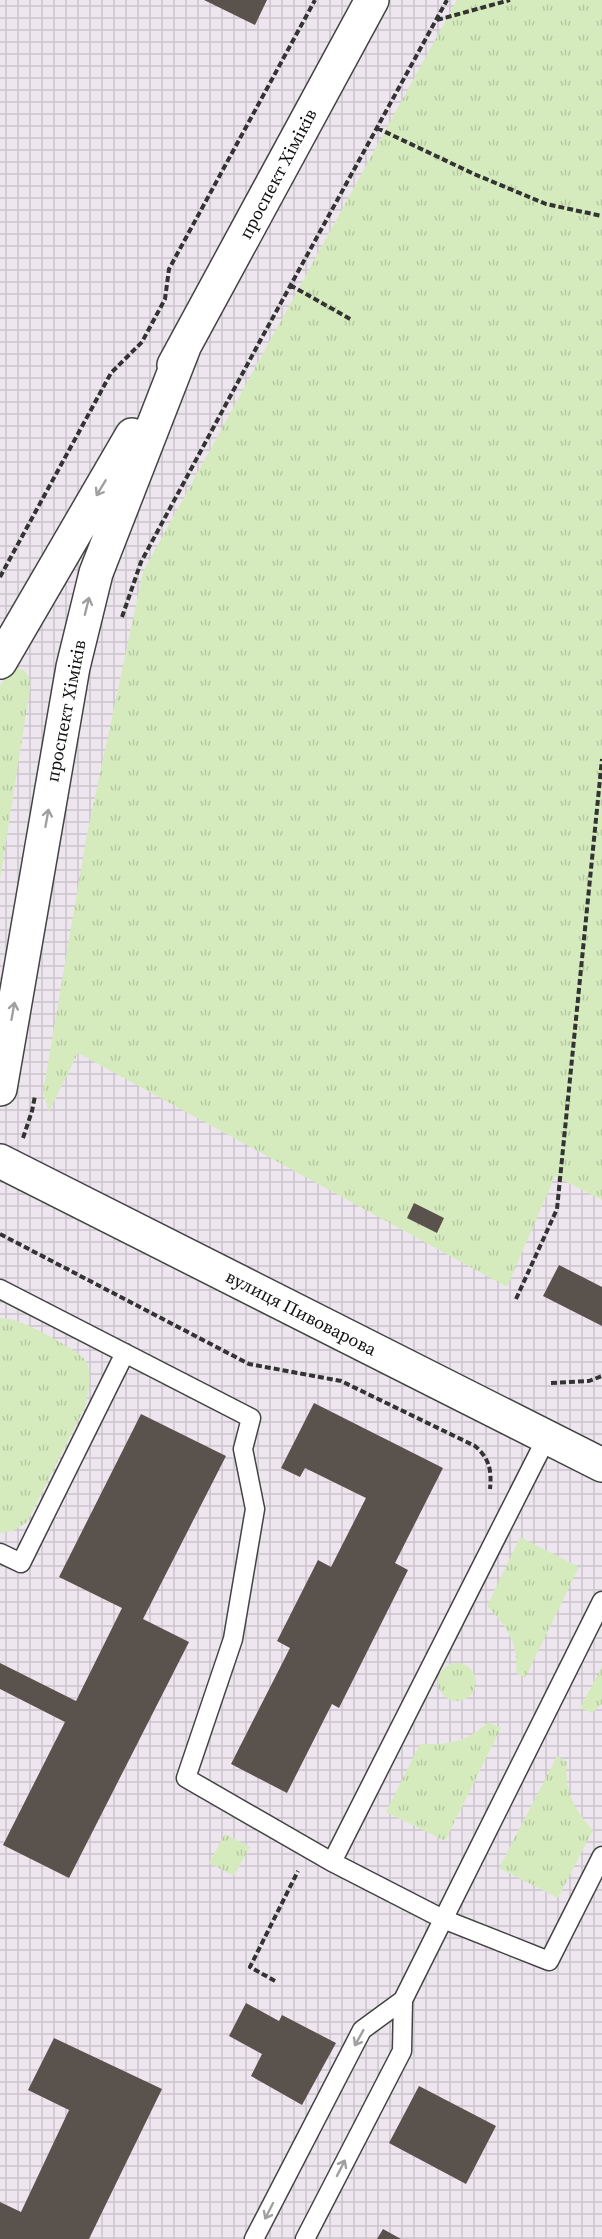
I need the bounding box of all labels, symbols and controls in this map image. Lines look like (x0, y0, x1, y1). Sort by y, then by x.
street label: проспект Хіміків (233, 104, 322, 243)
one-way arrow (95, 479, 107, 496)
one-way arrow (82, 597, 94, 616)
street label: проспект Хіміків (39, 638, 92, 784)
one-way arrow (41, 809, 52, 829)
one-way arrow (8, 1001, 19, 1021)
street label: вулиця Пивоварова (221, 1264, 382, 1362)
one-way arrow (353, 2029, 365, 2046)
one-way arrow (336, 2160, 347, 2178)
one-way arrow (263, 2201, 274, 2219)

